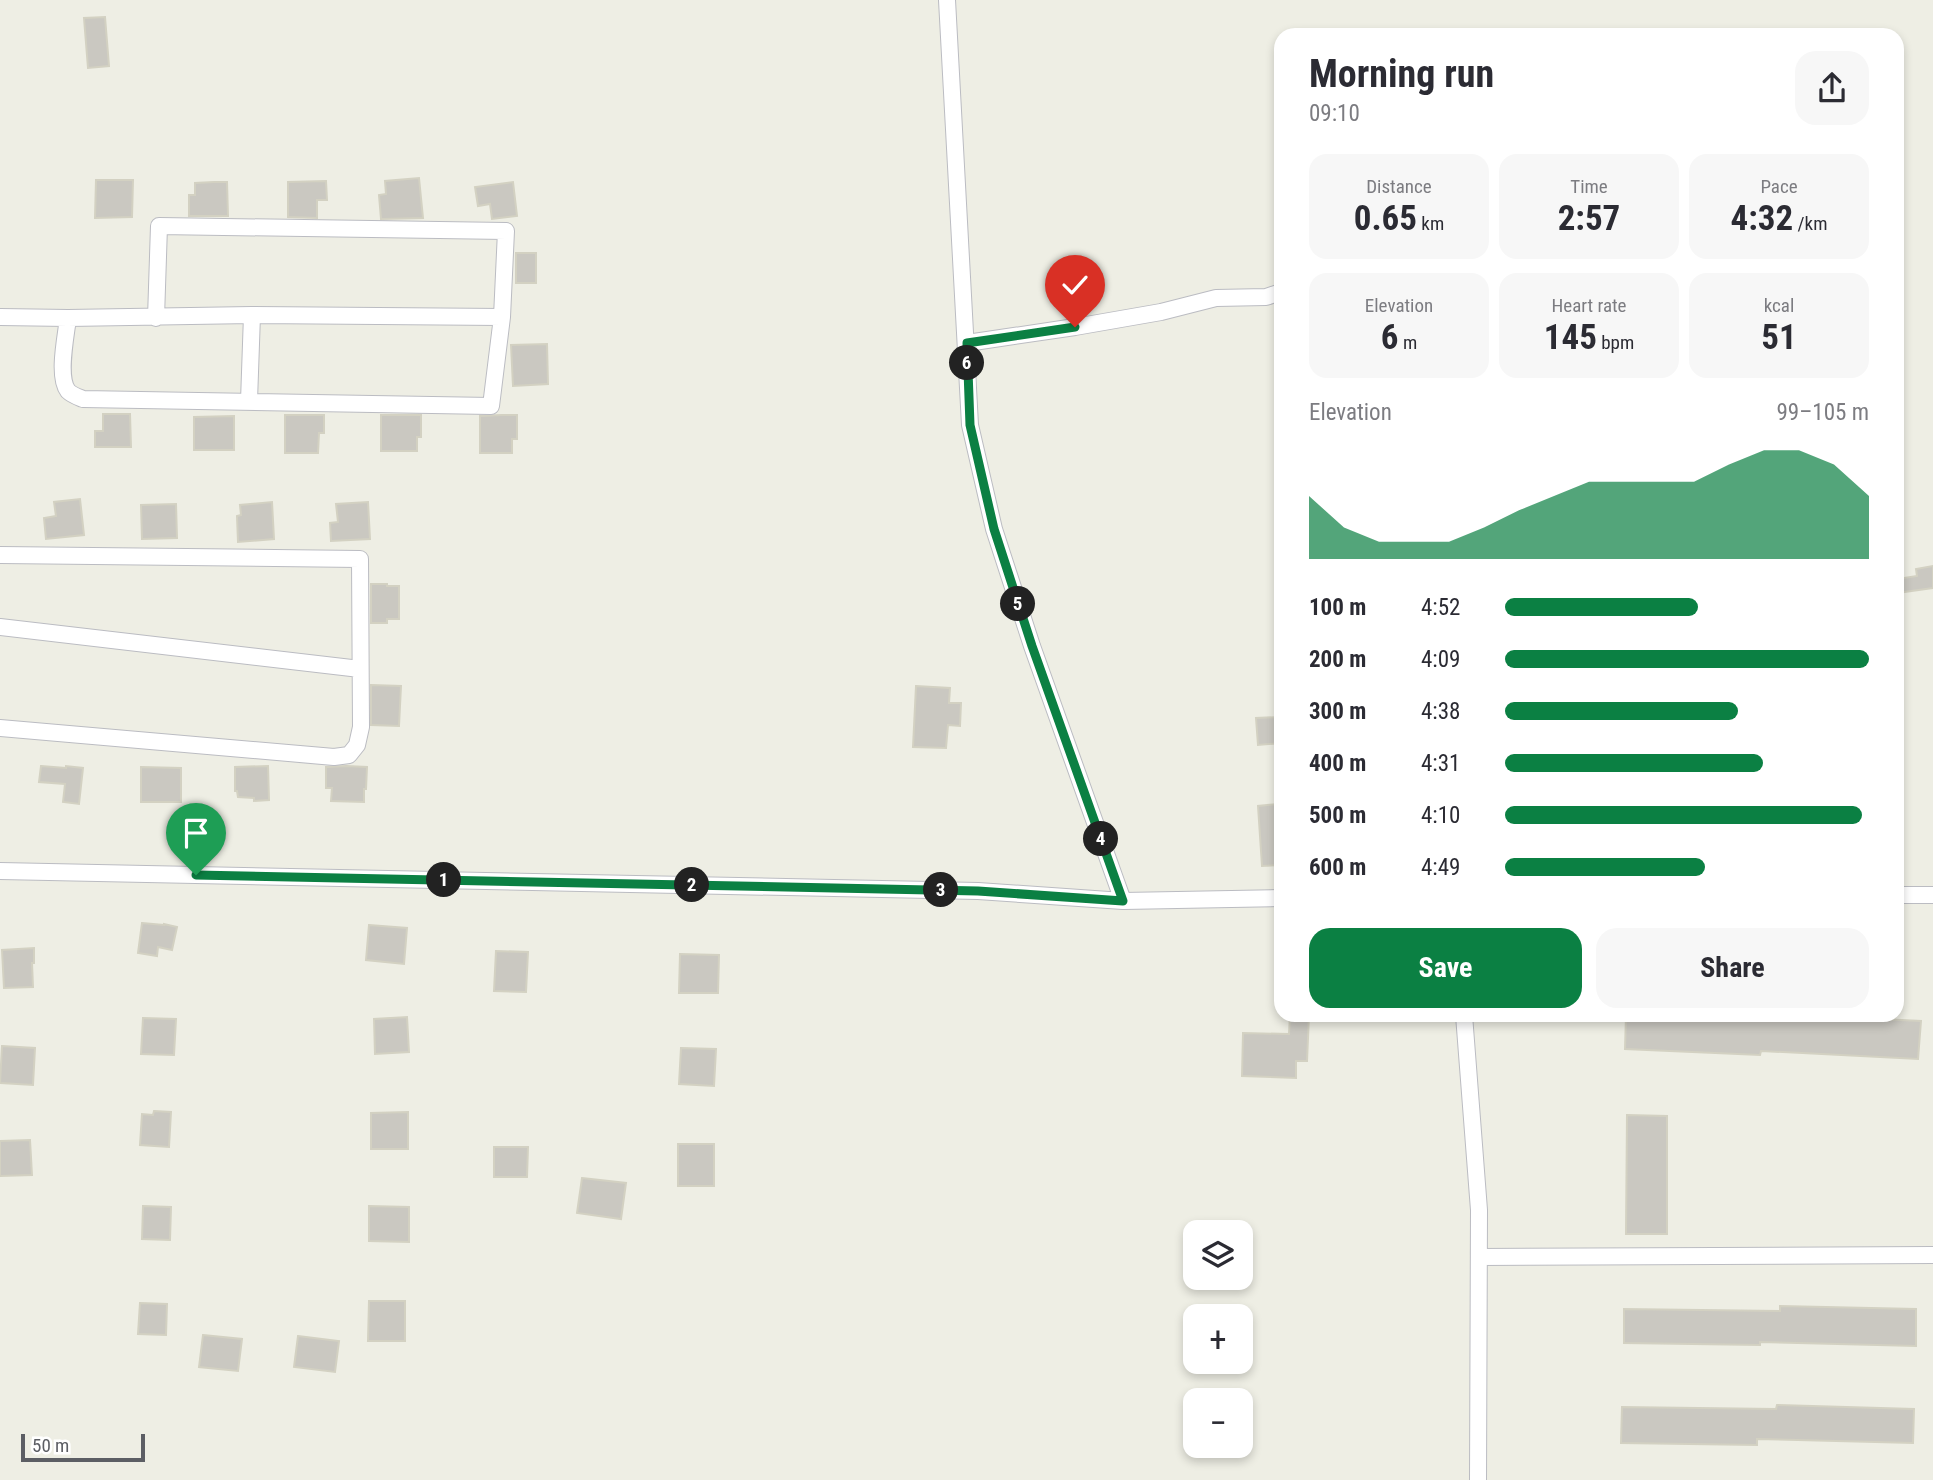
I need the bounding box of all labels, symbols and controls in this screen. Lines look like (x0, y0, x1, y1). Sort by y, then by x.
button: share (1795, 51, 1869, 125)
text: Morning run (1309, 52, 1494, 96)
text: 09:10 (1309, 100, 1360, 127)
text: Distance (1366, 175, 1432, 198)
text: Time (1570, 175, 1608, 198)
text: Pace (1760, 175, 1798, 198)
text: 0.65 (1354, 198, 1417, 239)
text: 2:57 (1558, 198, 1620, 239)
text: 4:32 (1731, 198, 1793, 239)
text: km (1417, 212, 1444, 235)
text: /km (1793, 212, 1827, 235)
pin (1045, 255, 1105, 327)
icon: check (1056, 266, 1094, 304)
text: Elevation (1365, 294, 1433, 317)
text: Heart rate (1551, 294, 1627, 317)
text: kcal (1764, 294, 1794, 317)
text: 6 (1381, 317, 1399, 358)
text: 145 (1544, 317, 1597, 358)
text: 51 (1761, 317, 1797, 358)
text: m (1399, 331, 1417, 354)
text: bpm (1597, 331, 1634, 354)
pin: 6 (950, 346, 984, 380)
text: 6 (962, 351, 971, 374)
text: Elevation (1309, 399, 1392, 426)
text: 99–105 m (1776, 399, 1869, 426)
pin: 5 (1000, 586, 1036, 622)
text: 5 (1013, 592, 1022, 615)
text: 100 m (1309, 594, 1366, 621)
text: 4:52 (1421, 594, 1460, 621)
text: 200 m (1309, 646, 1366, 673)
text: 4:09 (1421, 646, 1460, 673)
text: 300 m (1309, 698, 1366, 725)
text: 4:38 (1421, 698, 1460, 725)
text: 400 m (1309, 750, 1366, 777)
text: 4:31 (1421, 750, 1460, 777)
text: 500 m (1309, 802, 1366, 829)
text: 4:10 (1421, 802, 1460, 829)
pin (166, 803, 226, 875)
icon: arrive (177, 814, 215, 852)
pin: 4 (1084, 822, 1118, 856)
text: 4 (1096, 827, 1105, 850)
text: 600 m (1309, 854, 1366, 881)
text: 4:49 (1421, 854, 1460, 881)
pin: 1 (426, 862, 462, 898)
text: 1 (439, 868, 448, 891)
pin: 2 (674, 868, 710, 903)
pin: 3 (923, 872, 958, 908)
text: 2 (687, 873, 696, 896)
text: 3 (936, 878, 945, 901)
button: Save (1309, 928, 1582, 1008)
button: Share (1596, 928, 1869, 1008)
map controls (1183, 1220, 1253, 1458)
button: layers (1183, 1220, 1253, 1290)
button: + (1183, 1304, 1253, 1374)
button: − (1183, 1388, 1253, 1458)
scale bar (21, 1431, 145, 1463)
text: 50 m (32, 1434, 69, 1457)

